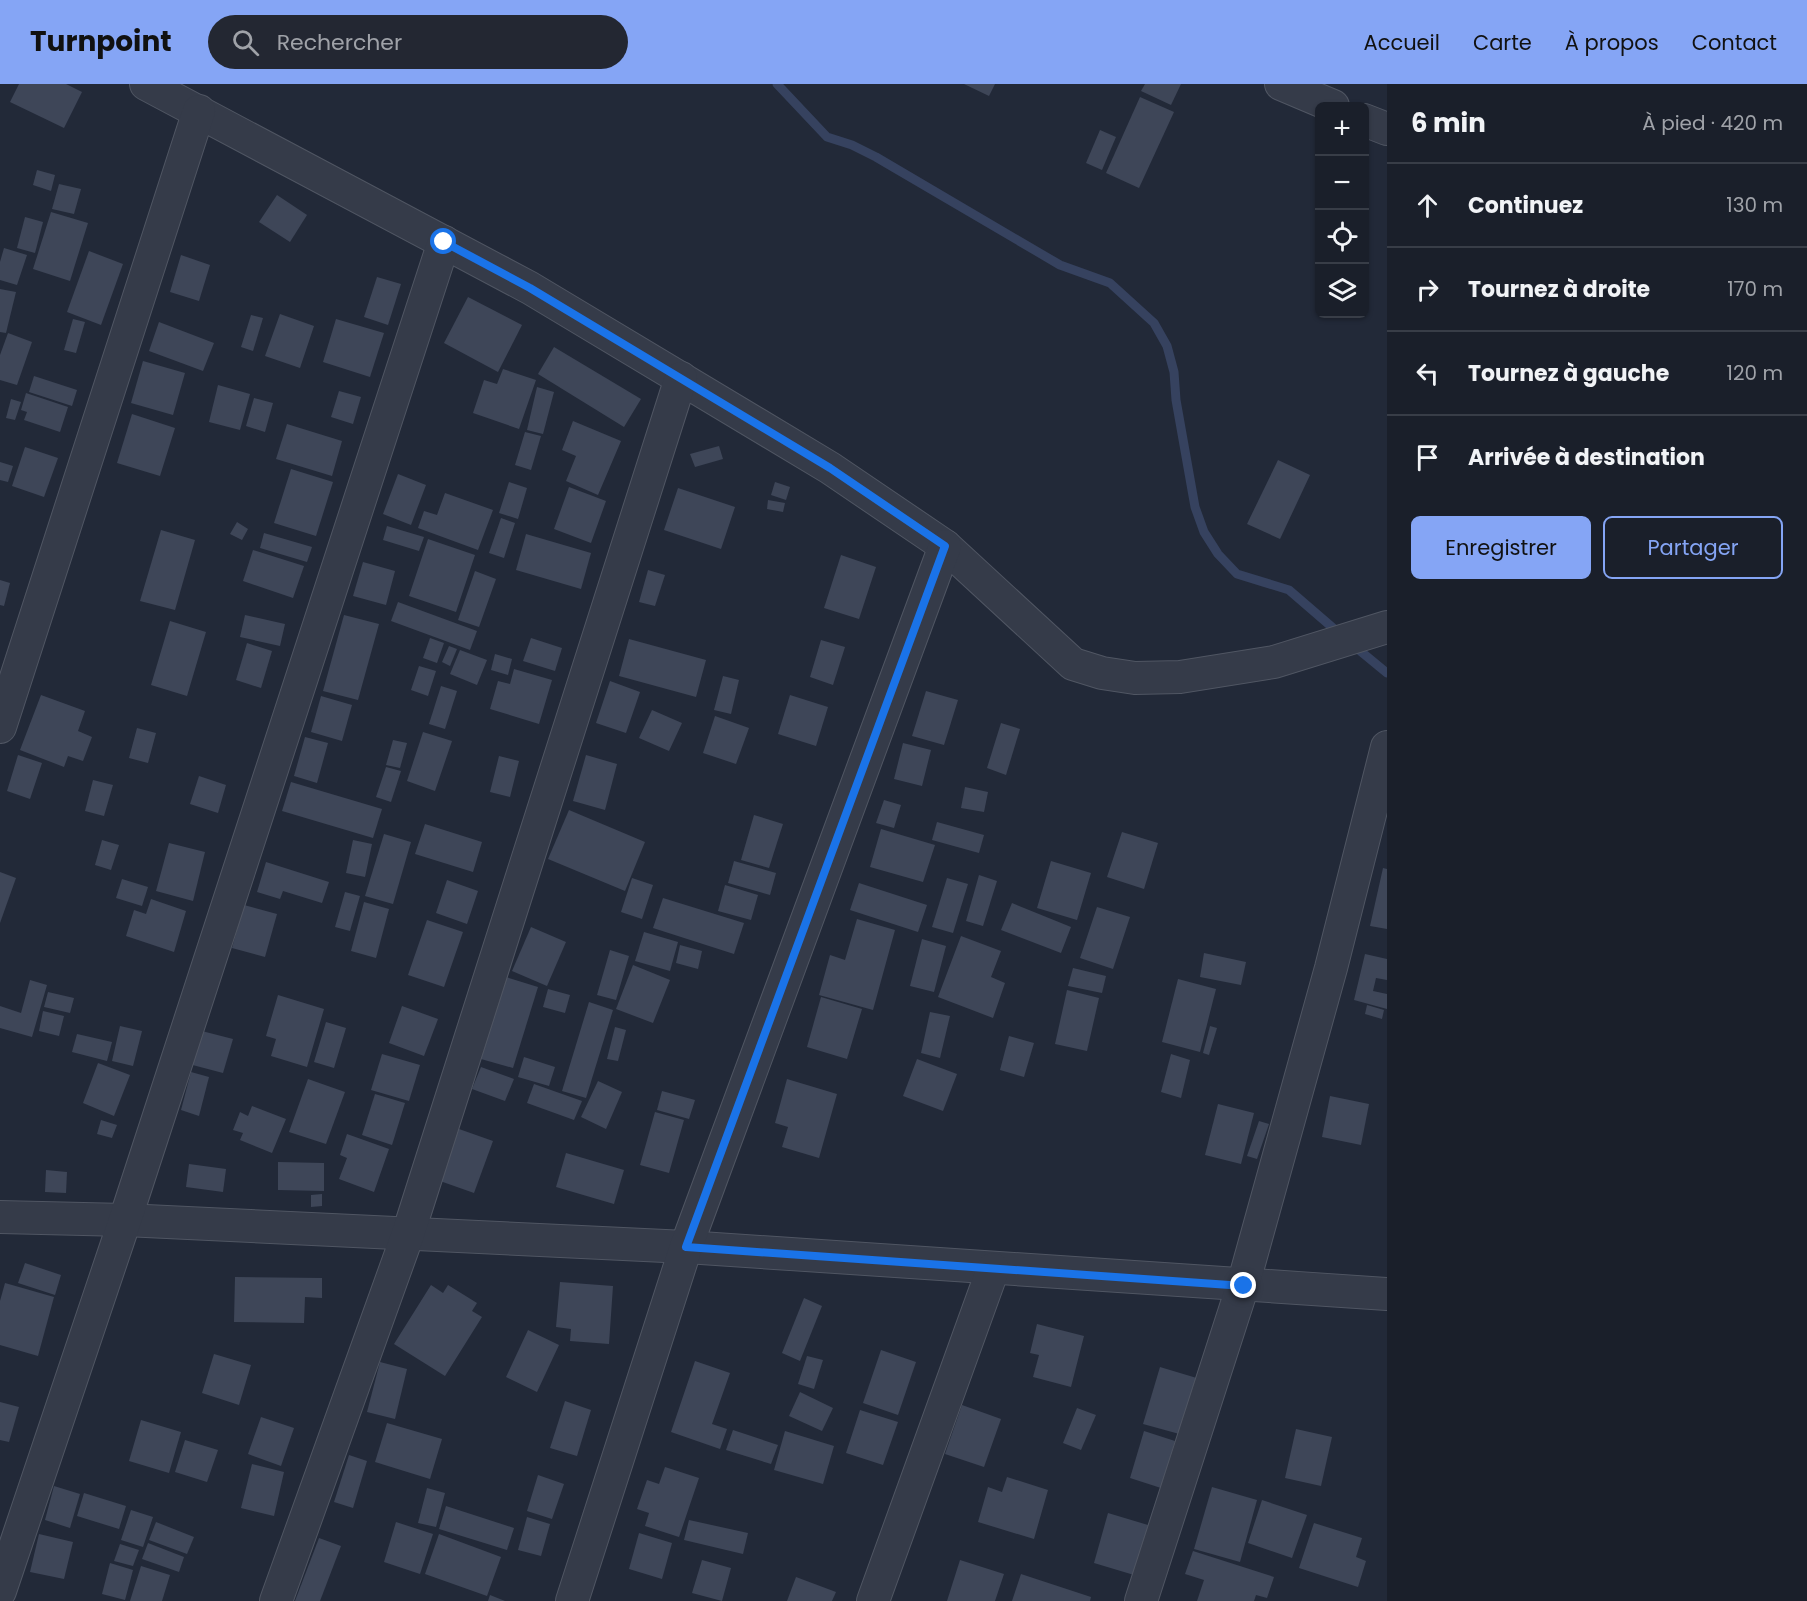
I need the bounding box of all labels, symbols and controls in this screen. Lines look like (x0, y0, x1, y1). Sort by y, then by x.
search box (208, 15, 628, 69)
text: Turnpoint (30, 22, 172, 61)
icon: search (229, 26, 262, 59)
text: Rechercher (277, 27, 402, 58)
text: Accueil (1363, 28, 1440, 57)
text: Carte (1473, 28, 1532, 57)
text: À propos (1565, 28, 1659, 57)
text: Contact (1692, 28, 1777, 57)
map controls (1315, 102, 1369, 318)
button: + (1315, 102, 1369, 156)
text: 6 min (1411, 105, 1486, 141)
text: À pied · 420 m (1642, 109, 1783, 137)
button: − (1315, 156, 1369, 210)
icon: ahead (1411, 189, 1444, 222)
text: Continuez (1468, 190, 1583, 221)
text: 130 m (1726, 191, 1783, 219)
button: locate (1315, 210, 1369, 264)
route start (430, 228, 456, 254)
button: layers (1315, 264, 1369, 318)
icon: right (1411, 273, 1444, 306)
text: Tournez à droite (1468, 274, 1650, 305)
text: 170 m (1727, 275, 1783, 303)
icon: left (1411, 357, 1444, 390)
text: Tournez à gauche (1468, 358, 1669, 389)
text: 120 m (1727, 359, 1783, 387)
icon: arrive (1411, 441, 1444, 474)
text: Arrivée à destination (1468, 442, 1705, 473)
button: Enregistrer (1411, 516, 1591, 579)
button: Partager (1603, 516, 1783, 579)
route end (1230, 1272, 1256, 1298)

